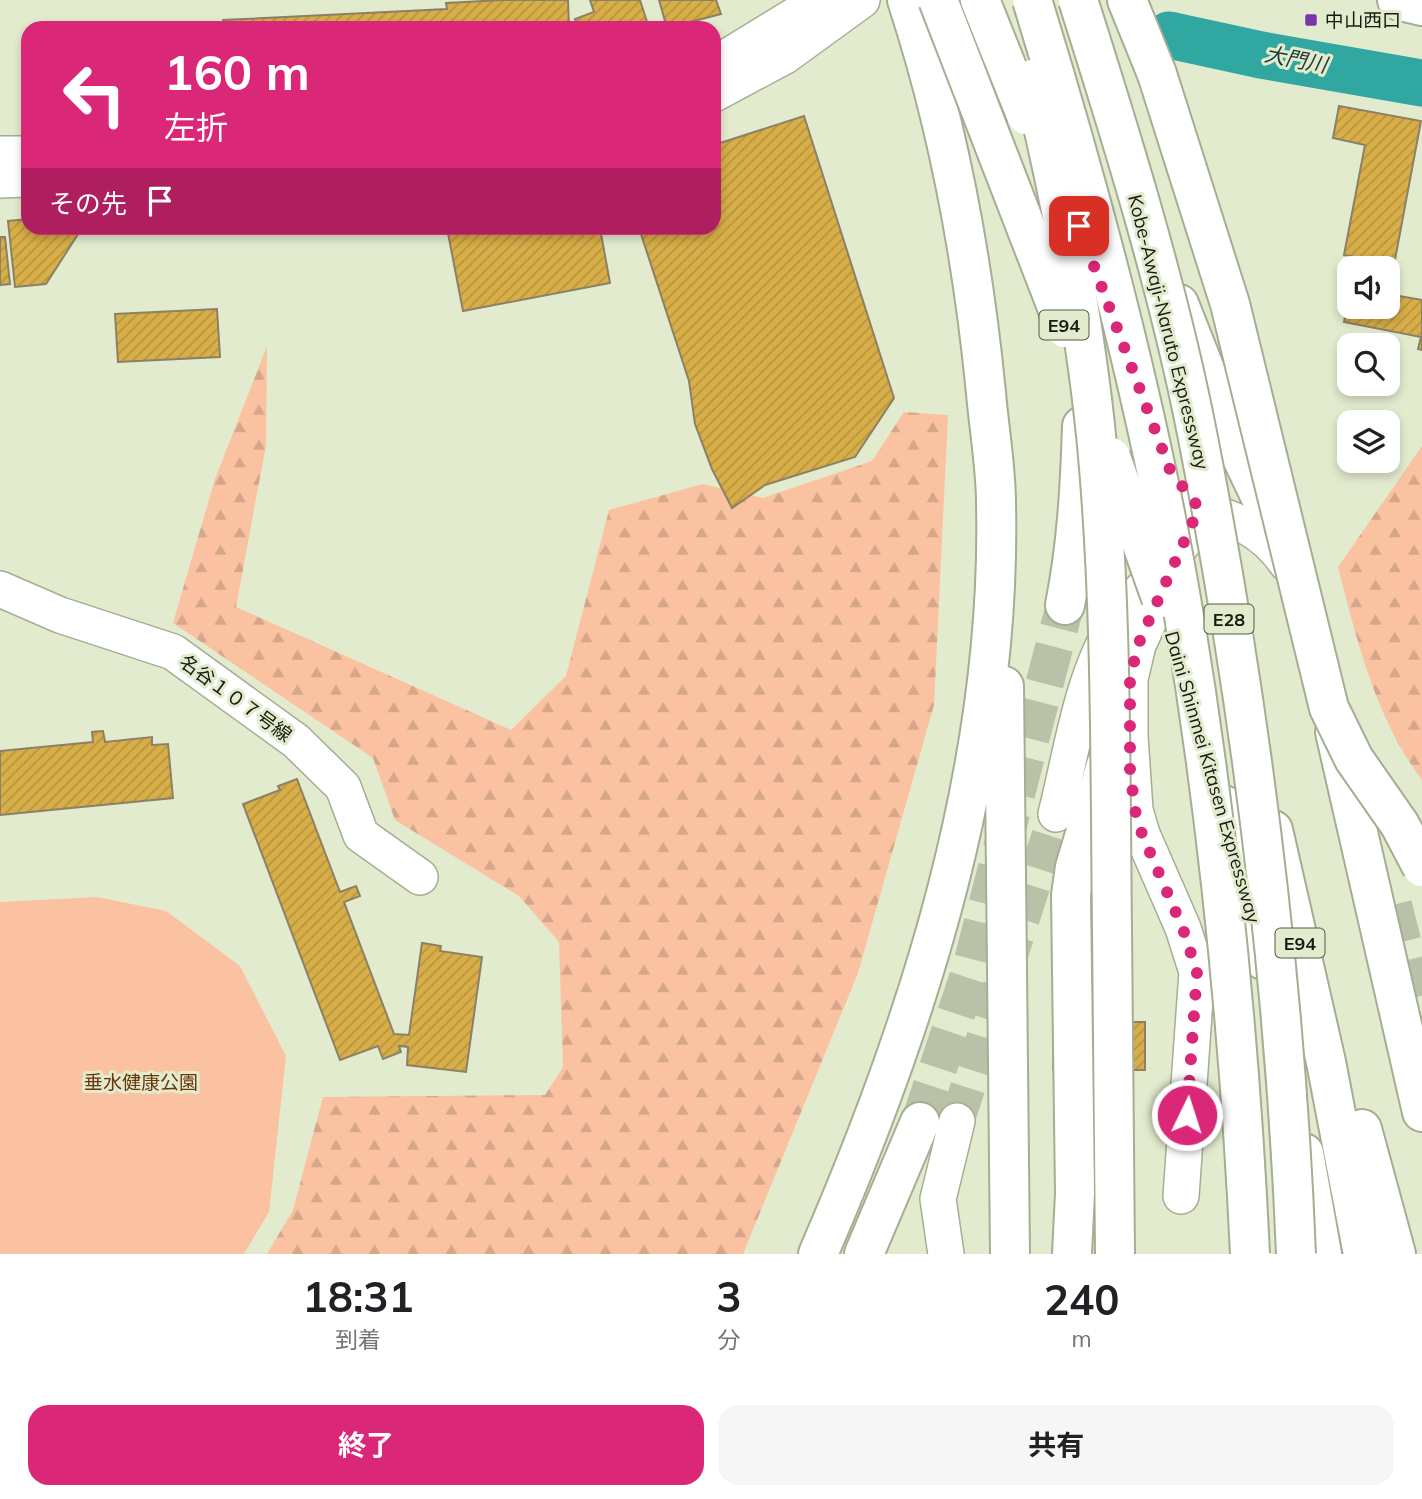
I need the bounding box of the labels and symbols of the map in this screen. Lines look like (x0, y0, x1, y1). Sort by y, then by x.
place label: 中山西口 (1325, 8, 1401, 32)
marker: 中山西口 (1303, 12, 1319, 28)
water label: 大門川 (1263, 40, 1331, 78)
street label: Kobe-Awaji-Naruto Expressway (1123, 192, 1215, 472)
pin (1049, 196, 1109, 256)
road number: E94 (1040, 310, 1088, 340)
road number: E28 (1204, 604, 1254, 634)
street label: Daini Shinmei Kitasen Expressway (1160, 628, 1266, 926)
street label: 名谷１０７号線 (175, 649, 297, 747)
road number: E94 (1276, 928, 1324, 958)
park label: 垂水健康公園 (84, 1070, 198, 1094)
position arrow (1150, 1078, 1224, 1152)

